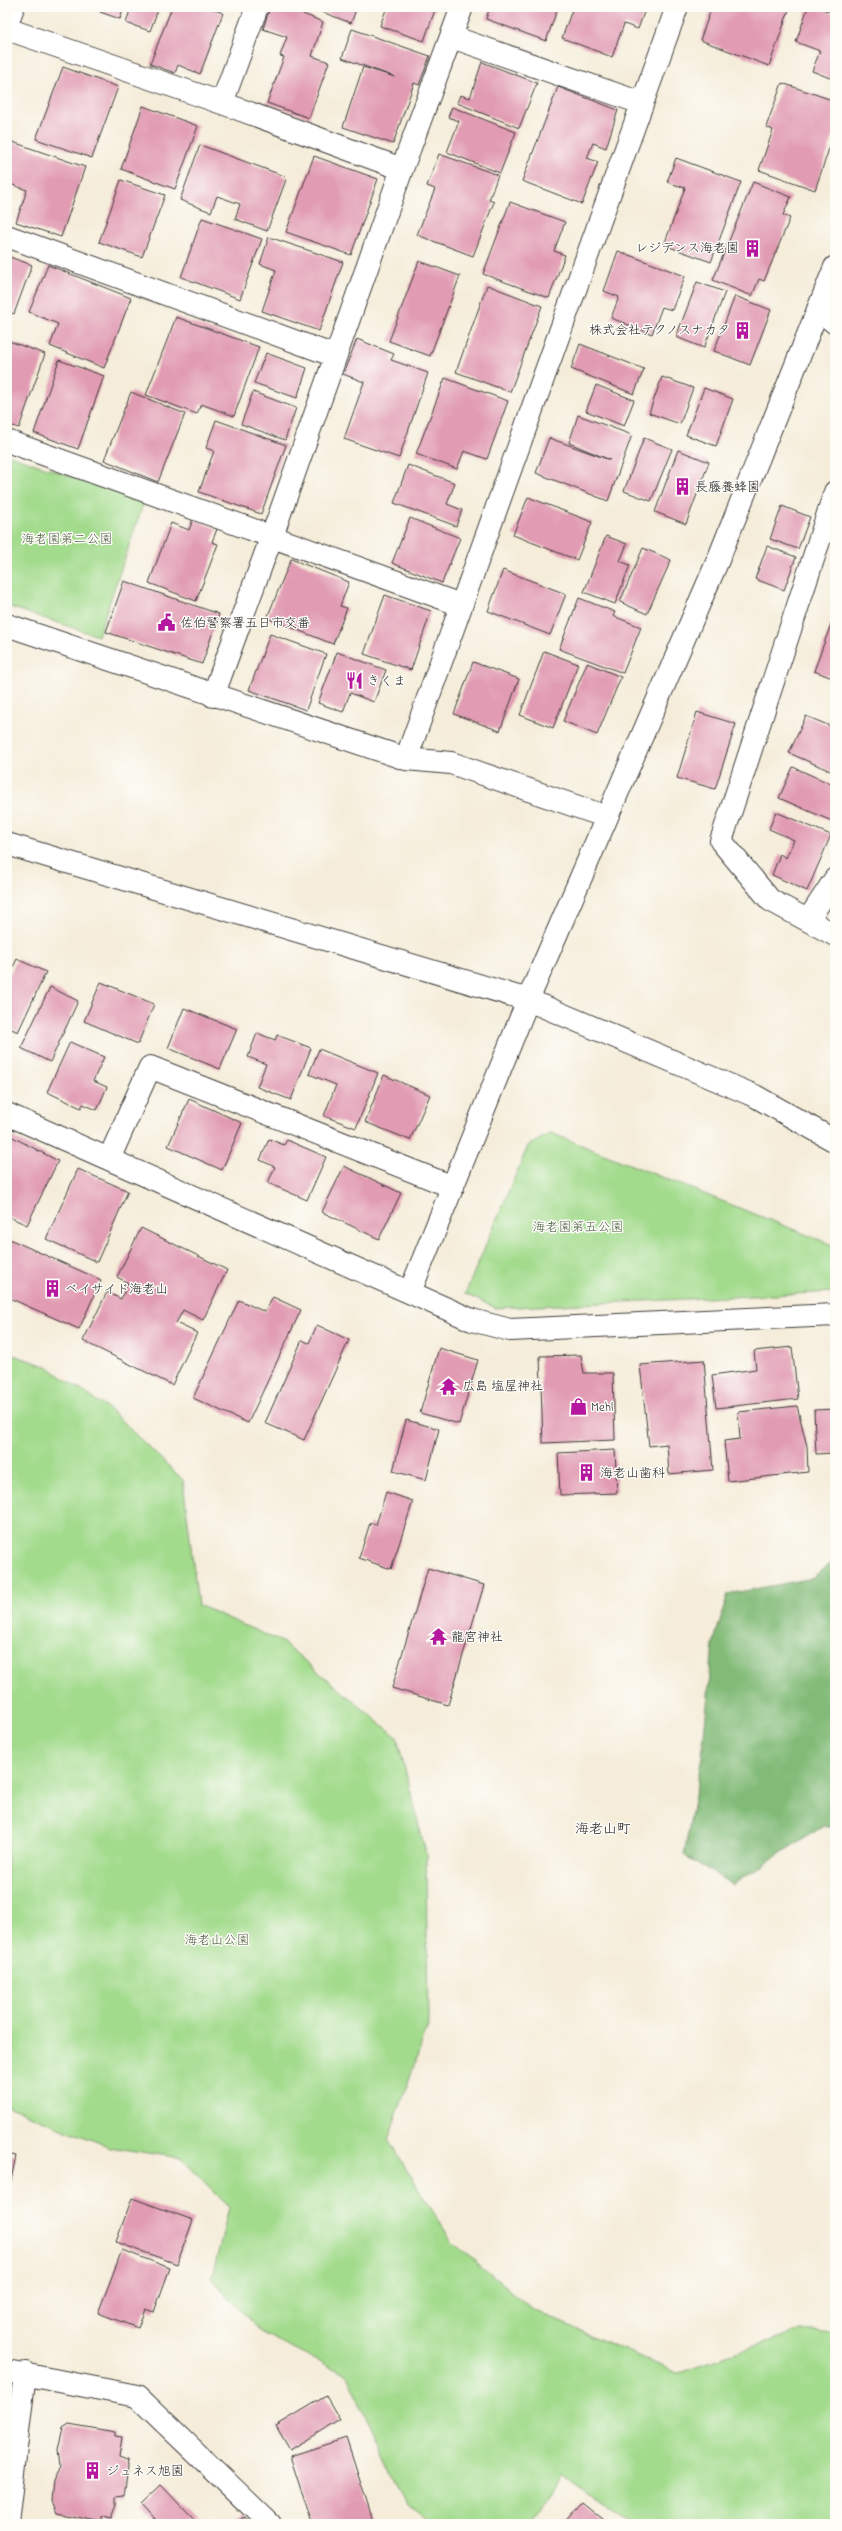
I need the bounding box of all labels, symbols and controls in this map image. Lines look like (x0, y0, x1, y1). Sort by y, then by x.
building icon: レジデンス海老園 (742, 238, 762, 258)
place label: レジデンス海老園 (635, 239, 739, 258)
building icon: 株式会社テクノスナカタ (733, 320, 753, 340)
place label: 株式会社テクノスナカタ (589, 321, 730, 340)
building icon: 長藤養蜂園 (672, 477, 692, 497)
place label: 長藤養蜂園 (695, 478, 760, 497)
park label: 海老園第二公園 (21, 530, 113, 549)
public building icon: 佐伯警察署五日市交番 (157, 613, 177, 633)
place label: 佐伯警察署五日市交番 (180, 614, 310, 633)
restaurant icon: きくま (344, 671, 364, 691)
place label: きくま (367, 672, 406, 691)
park label: 海老園第五公園 (532, 1218, 624, 1237)
building icon: ベイサイド海老山 (42, 1279, 62, 1299)
place label: ベイサイド海老山 (65, 1280, 168, 1299)
temple icon: 広島 塩屋神社 (439, 1376, 459, 1396)
place label: 広島 塩屋神社 (462, 1377, 543, 1396)
shop icon: Mehl (568, 1397, 588, 1417)
place label: Mehl (591, 1398, 613, 1417)
building icon: 海老山歯科 (577, 1463, 597, 1483)
place label: 海老山歯科 (600, 1464, 665, 1483)
temple icon: 龍宮神社 (428, 1627, 448, 1647)
place label: 龍宮神社 (451, 1628, 503, 1647)
district label: 海老山町 (575, 1819, 631, 1840)
park label: 海老山公園 (184, 1931, 250, 1950)
building icon: ジュネス旭園 (83, 2461, 103, 2481)
place label: ジュネス旭園 (106, 2462, 184, 2481)

